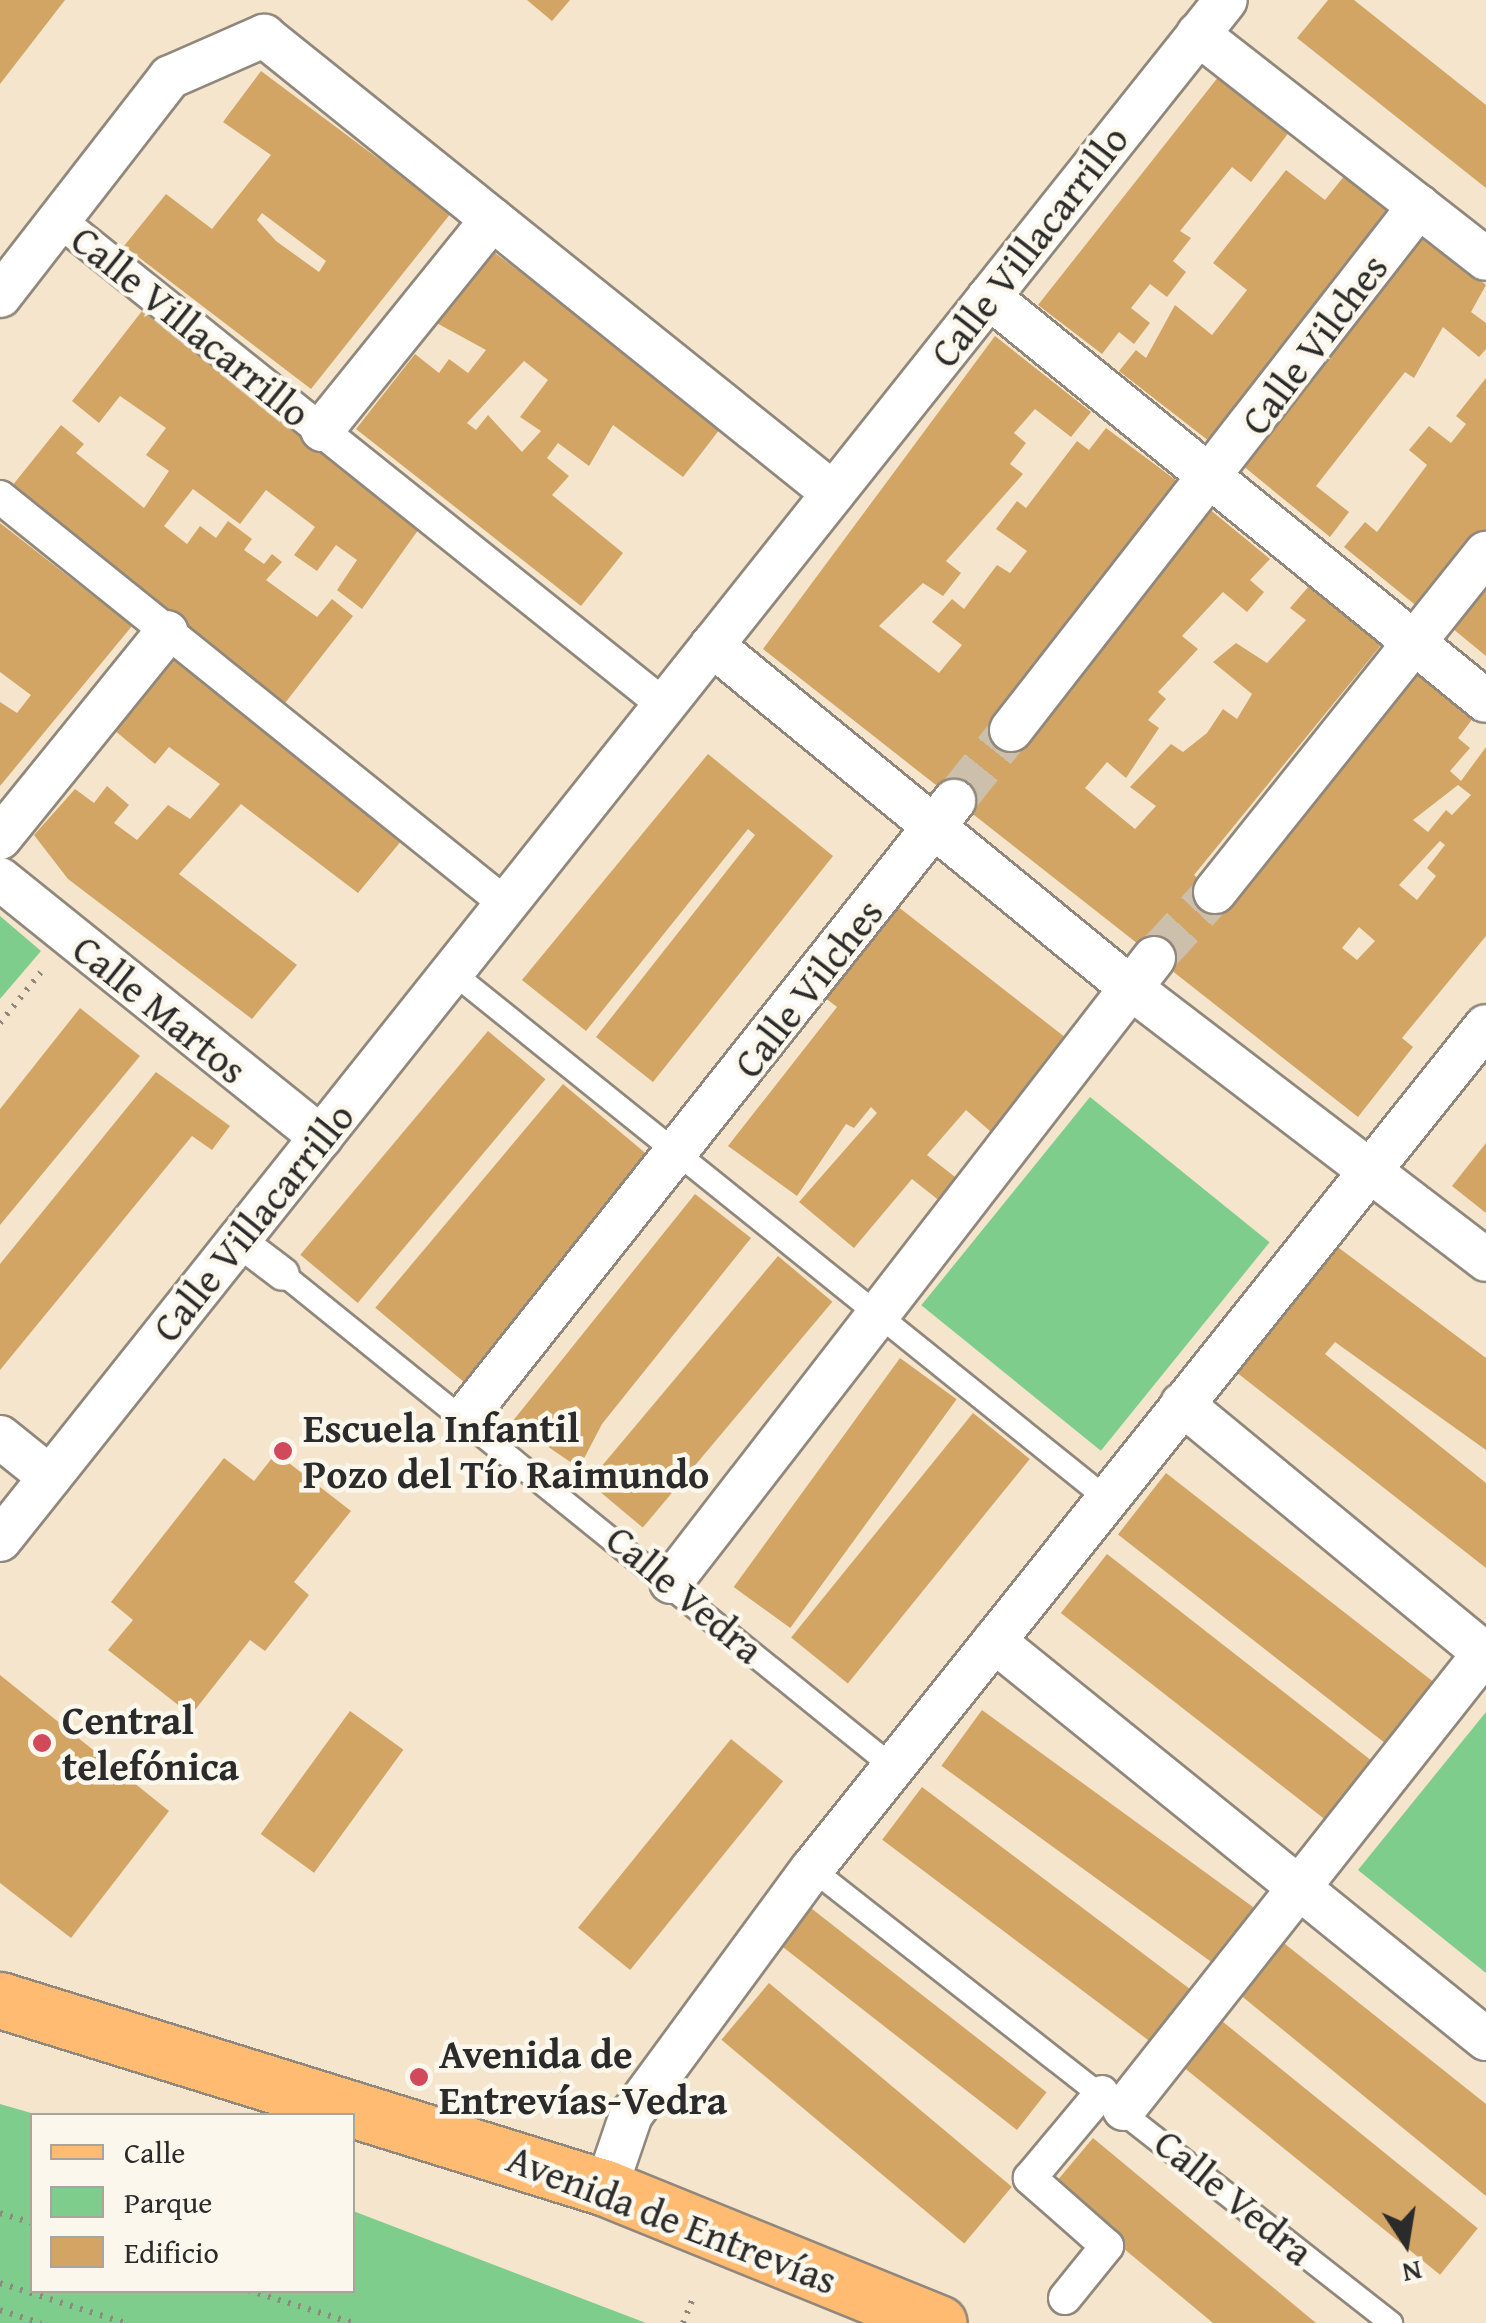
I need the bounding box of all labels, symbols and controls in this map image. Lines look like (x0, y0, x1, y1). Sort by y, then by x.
street label: Calle Villacarrillo (920, 116, 1138, 376)
street label: Calle Villacarrillo (62, 215, 320, 437)
street label: Calle Vilches (1231, 244, 1397, 444)
street label: Calle Vilches (723, 889, 893, 1087)
street label: Calle Martos (64, 924, 256, 1094)
street label: Calle Villacarrillo (142, 1093, 364, 1351)
place label: Escuela Infantil Pozo del Tío Raimundo (303, 1404, 709, 1498)
marker: Escuela Infantil Pozo del Tío Raimundo (272, 1440, 294, 1462)
street label: Calle Vedra (597, 1515, 773, 1673)
place label: Central telefónica (62, 1696, 239, 1790)
marker: Central telefónica (31, 1732, 53, 1754)
place label: Avenida de Entrevías-Vedra (439, 2030, 727, 2124)
marker: Avenida de Entrevías-Vedra (408, 2066, 430, 2088)
legend (30, 2113, 355, 2293)
street label: Calle Vedra (1145, 2119, 1323, 2275)
text: Calle (124, 2130, 185, 2174)
street label: Avenida de Entrevías (500, 2134, 844, 2304)
text: Parque (124, 2180, 212, 2224)
north arrow (1356, 2193, 1456, 2293)
text: Edificio (124, 2230, 219, 2274)
text: N (1399, 2251, 1426, 2295)

